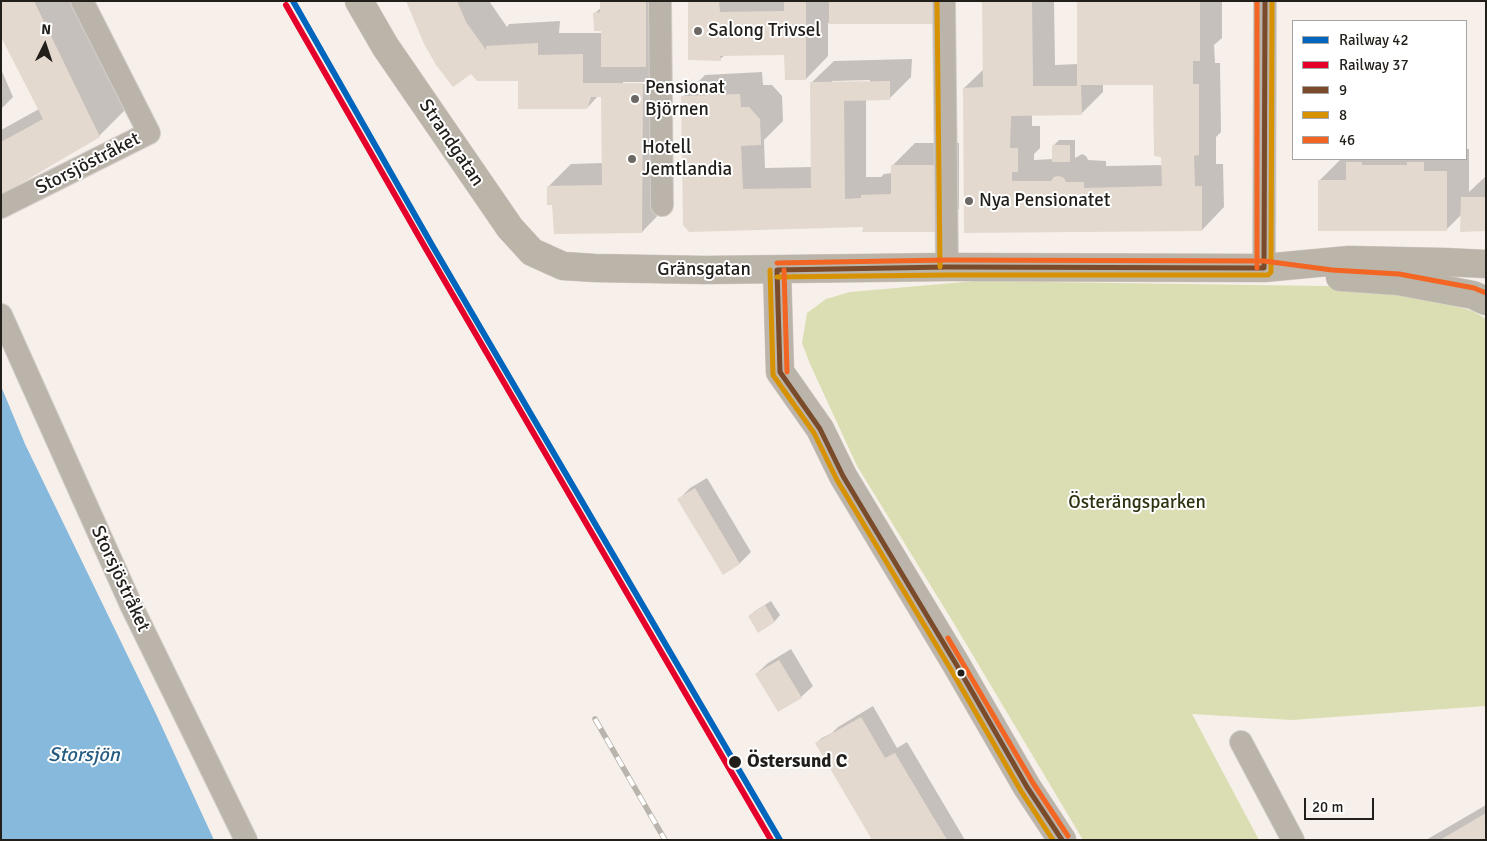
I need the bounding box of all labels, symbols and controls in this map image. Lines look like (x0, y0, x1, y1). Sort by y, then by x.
north arrow (20, 20, 70, 70)
place label: Salong Trivsel (708, 20, 821, 42)
legend (1292, 20, 1467, 160)
text: N (41, 21, 52, 38)
marker: Salong Trivsel (692, 25, 704, 37)
text: Railway 42 (1339, 31, 1409, 49)
text: Railway 37 (1339, 56, 1409, 74)
place label: Pensionat Björnen (645, 77, 725, 121)
text: 9 (1339, 81, 1347, 99)
marker: Pensionat Björnen (629, 93, 641, 105)
street label: Strandgatan (414, 95, 488, 191)
text: 8 (1339, 106, 1347, 124)
street label: Storsjöstråket (32, 128, 144, 200)
text: 46 (1339, 131, 1355, 149)
place label: Hotell Jemtlandia (642, 137, 732, 181)
marker: Hotell Jemtlandia (626, 153, 638, 165)
place label: Nya Pensionatet (979, 190, 1110, 212)
marker: Nya Pensionatet (963, 195, 975, 207)
street label: Gränsgatan (657, 259, 751, 281)
park label: Österängsparken (1068, 492, 1206, 514)
street label: Storsjöstråket (86, 522, 154, 636)
unlabelled marker (956, 668, 966, 678)
water label: Storsjön (48, 744, 120, 768)
place label: Östersund C (747, 751, 847, 773)
marker: Östersund C (727, 754, 743, 770)
scale bar (1307, 788, 1377, 820)
text: 20 m (1312, 798, 1343, 816)

